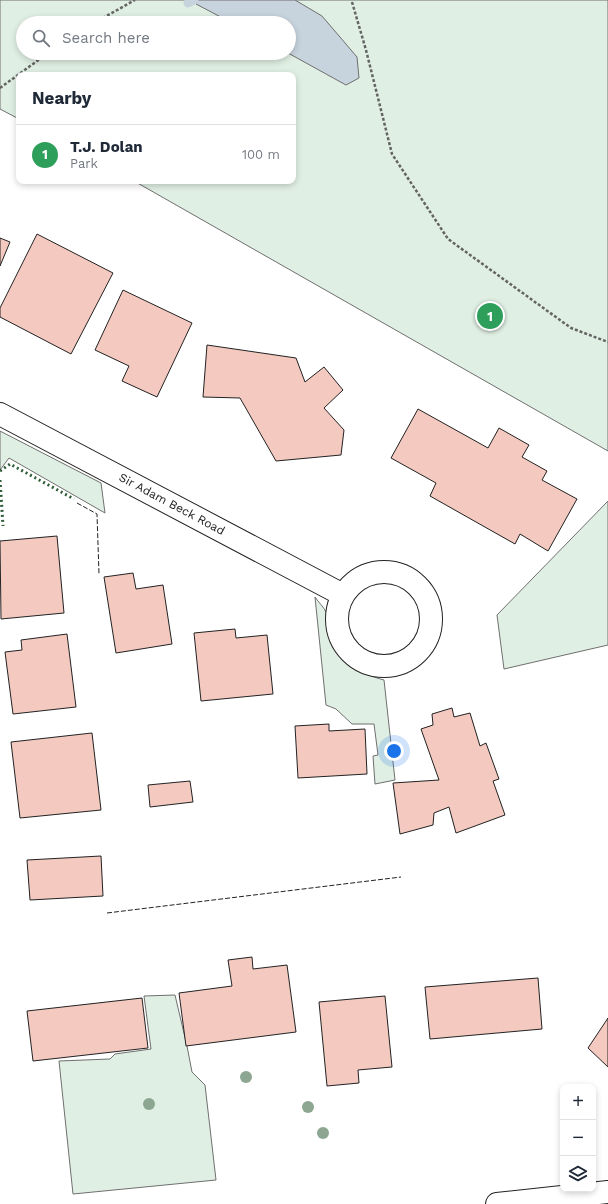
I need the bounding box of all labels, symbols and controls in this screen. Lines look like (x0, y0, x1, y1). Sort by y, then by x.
search box (16, 16, 296, 60)
icon: search (30, 27, 52, 49)
text: Search here (62, 29, 150, 47)
text: Nearby (32, 88, 91, 108)
text: T.J. Dolan (70, 138, 143, 156)
text: 1 (42, 147, 48, 162)
text: 100 m (242, 147, 280, 162)
text: Park (70, 156, 98, 171)
pin: 1 (477, 301, 503, 331)
street label: Sir Adam Beck Road (117, 470, 227, 538)
your location (384, 741, 404, 761)
map controls (560, 1084, 596, 1192)
button: + (560, 1084, 596, 1120)
button: − (560, 1120, 596, 1156)
button: layers (560, 1156, 596, 1192)

